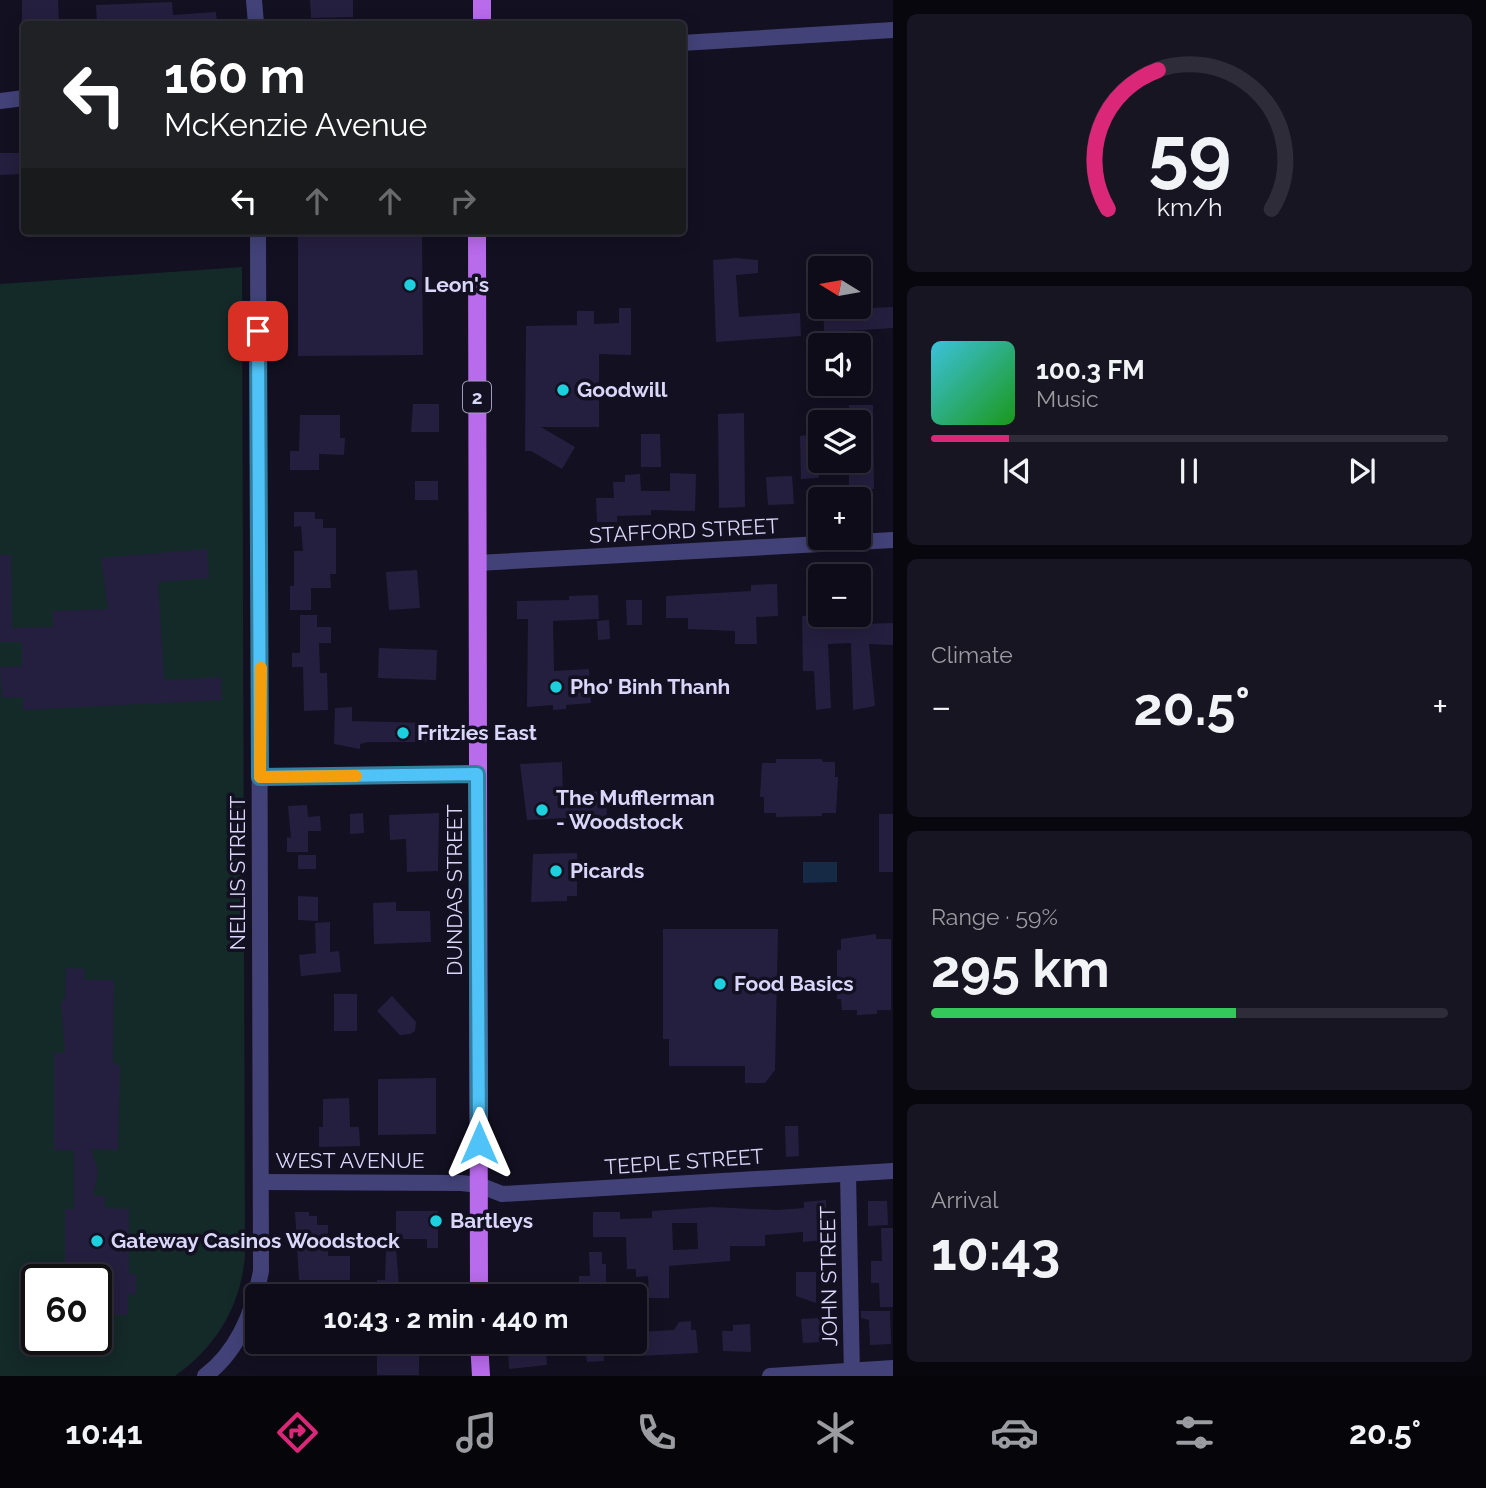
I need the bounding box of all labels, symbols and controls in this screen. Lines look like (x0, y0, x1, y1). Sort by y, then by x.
text: 160 m (164, 47, 305, 104)
icon: left (49, 49, 140, 140)
text: McKenzie Avenue (164, 106, 427, 143)
text: 59 (1148, 112, 1231, 197)
icon: left (225, 182, 263, 220)
icon: ahead (298, 182, 336, 220)
icon: ahead (371, 182, 409, 220)
icon: right (444, 182, 482, 220)
text: km/h (1157, 192, 1222, 222)
north arrow (808, 256, 872, 318)
map controls (808, 256, 871, 627)
place label: Leon's (424, 272, 489, 297)
marker: Leon's (402, 277, 418, 293)
pin (228, 301, 288, 361)
icon: arrive (239, 312, 277, 350)
button: sound (808, 333, 871, 396)
text: 100.3 FM (1036, 355, 1145, 385)
place label: Goodwill (577, 377, 668, 402)
road number: 2 (463, 382, 491, 412)
marker: Goodwill (555, 382, 571, 398)
text: Music (1036, 385, 1099, 412)
button: layers (808, 410, 871, 473)
icon: previous (998, 452, 1036, 490)
icon: pause (1170, 452, 1208, 490)
icon: next (1343, 452, 1381, 490)
button: + (808, 487, 871, 550)
street label: STAFFORD STREET (588, 513, 780, 548)
button: − (808, 564, 871, 627)
text: Climate (931, 641, 1013, 668)
place label: Pho' Binh Thanh (570, 674, 730, 699)
text: 20.5° (1134, 676, 1250, 737)
marker: Pho' Binh Thanh (548, 679, 564, 695)
text: − (931, 684, 951, 729)
text: + (1432, 684, 1448, 729)
place label: Fritzies East (417, 720, 537, 745)
marker: Fritzies East (395, 725, 411, 741)
place label: The Mufflerman - Woodstock (556, 785, 715, 834)
street label: NELLIS STREET (225, 796, 250, 950)
marker: The Mufflerman - Woodstock (534, 802, 550, 818)
street label: DUNDAS STREET (442, 804, 467, 976)
place label: Picards (570, 858, 644, 883)
marker: Picards (548, 863, 564, 879)
text: Range · 59% (931, 903, 1058, 930)
text: 295 km (931, 938, 1110, 999)
place label: Food Basics (734, 971, 854, 996)
marker: Food Basics (712, 976, 728, 992)
position arrow (442, 1106, 516, 1180)
street label: TEEPLE STREET (604, 1143, 765, 1180)
street label: WEST AVENUE (275, 1148, 425, 1173)
text: Arrival (931, 1186, 998, 1213)
street label: JOHN STREET (815, 1205, 842, 1347)
place label: Bartleys (450, 1208, 533, 1233)
marker: Bartleys (428, 1213, 444, 1229)
text: 10:43 (931, 1221, 1060, 1282)
place label: Gateway Casinos Woodstock (111, 1228, 400, 1253)
marker: Gateway Casinos Woodstock (89, 1233, 105, 1249)
speed limit sign: 60 (21, 1264, 112, 1355)
text: 10:43 · 2 min · 440 m (324, 1304, 568, 1334)
icon: directions (273, 1408, 322, 1457)
icon: music (452, 1408, 501, 1457)
icon: phone (632, 1408, 681, 1457)
icon: climate (811, 1408, 860, 1457)
icon: car (990, 1408, 1039, 1457)
icon: filters (1170, 1408, 1219, 1457)
text: 10:41 (65, 1414, 143, 1451)
text: 20.5° (1349, 1414, 1421, 1451)

